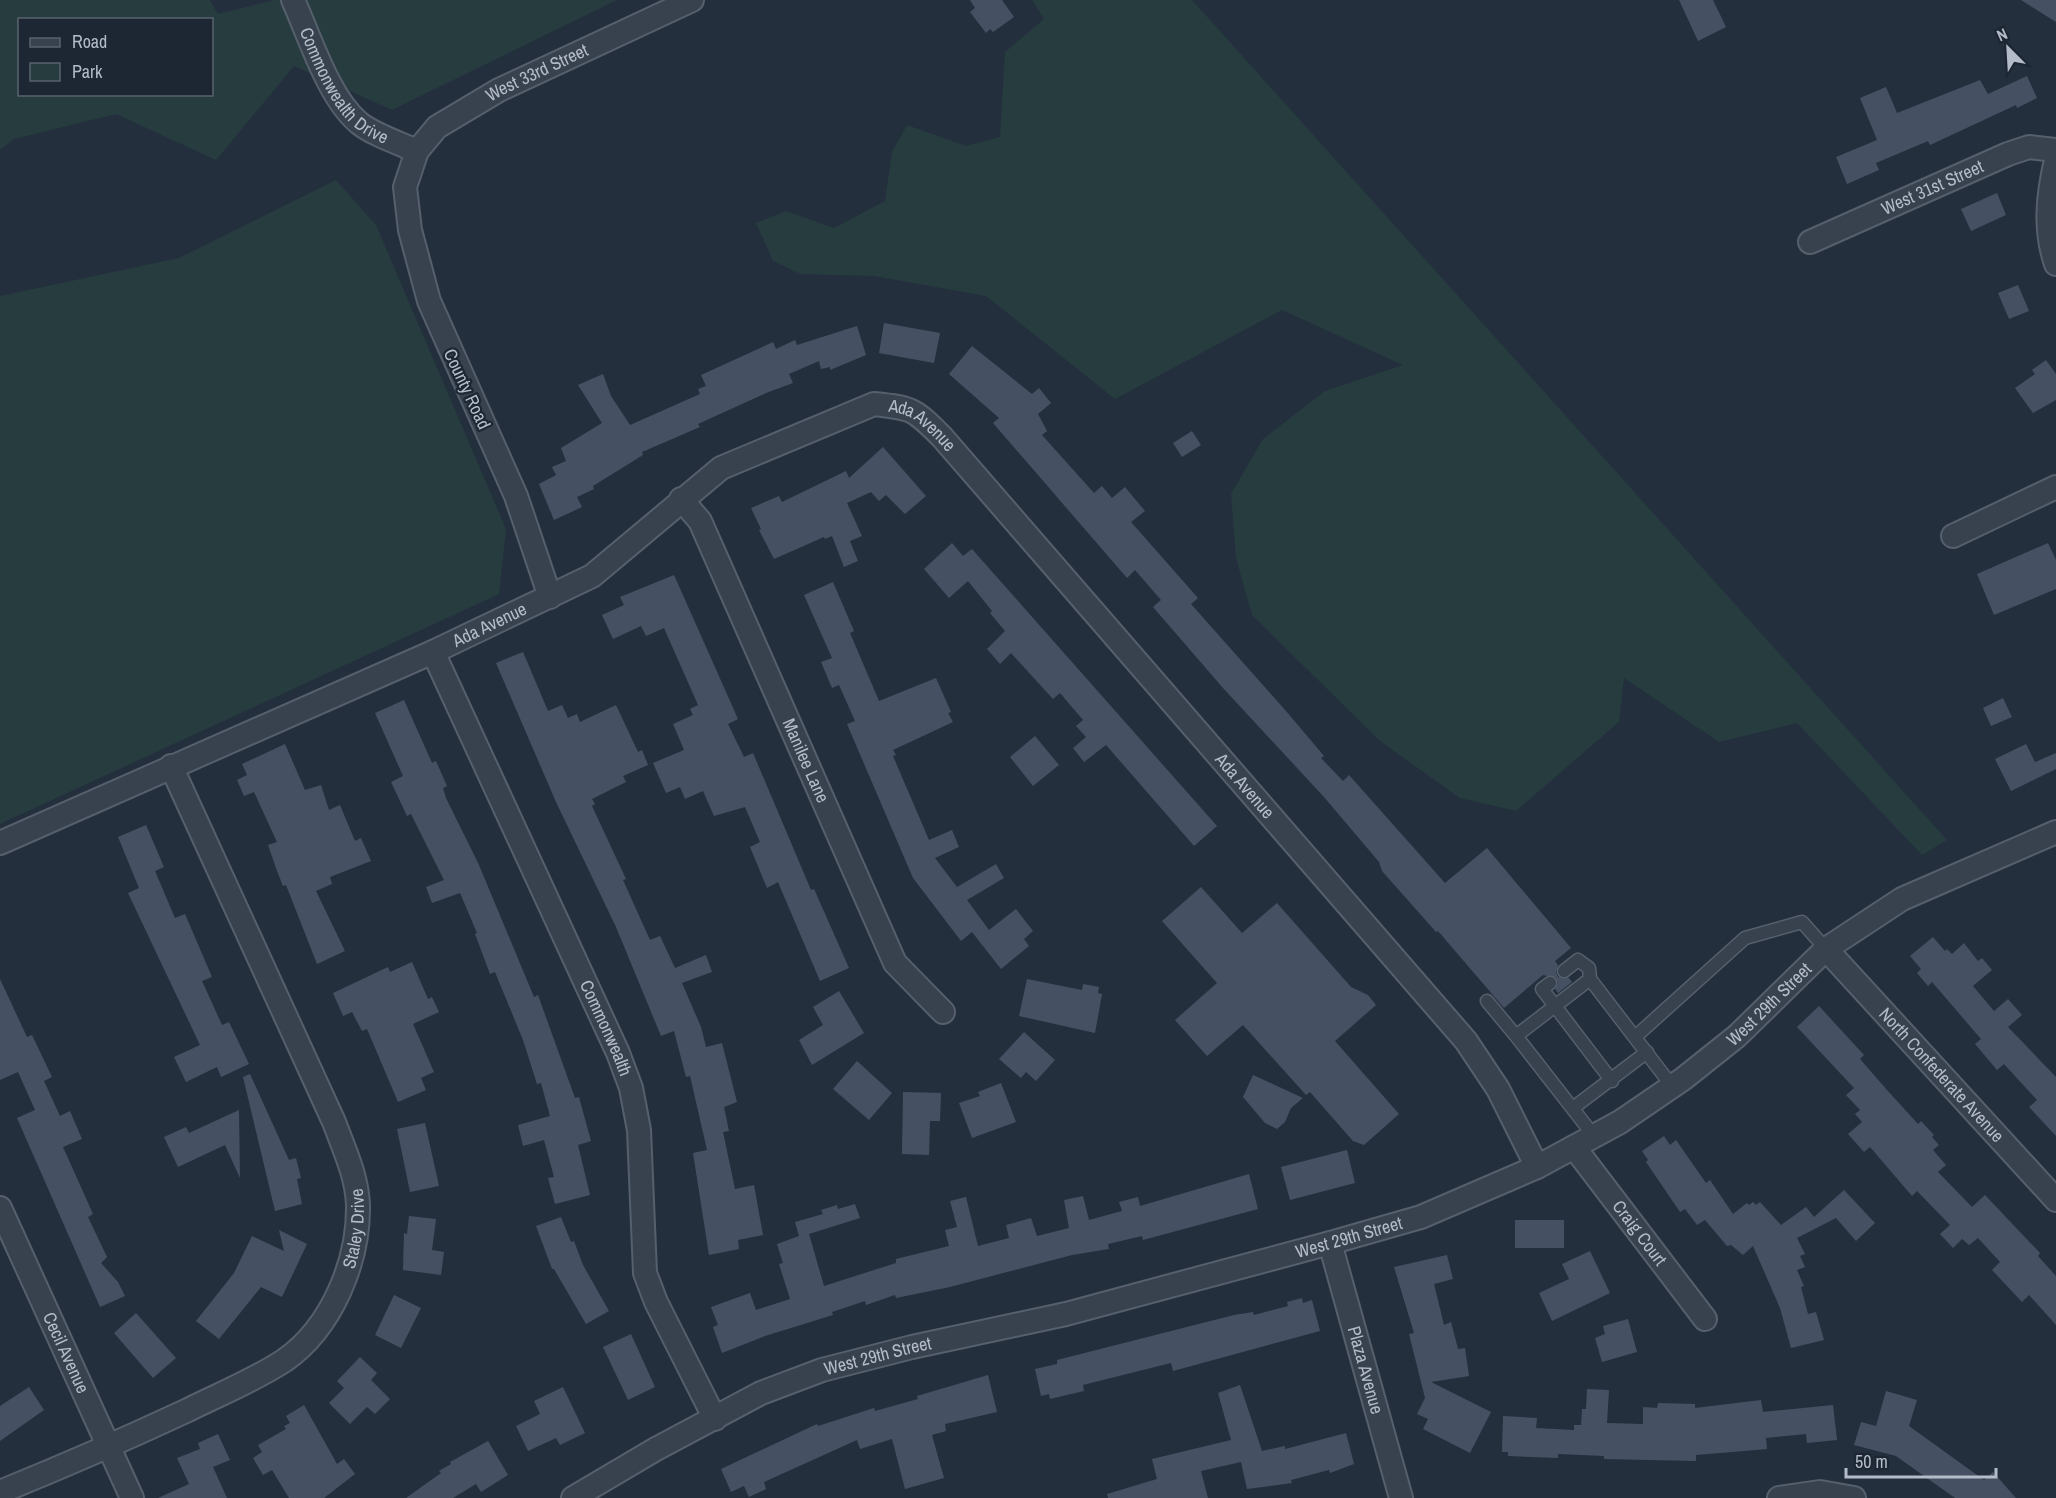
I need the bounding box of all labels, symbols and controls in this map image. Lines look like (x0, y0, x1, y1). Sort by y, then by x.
legend (18, 18, 213, 96)
north arrow (1978, 18, 2038, 78)
text: N (1993, 22, 2011, 46)
street label: Commonwealth Drive (294, 24, 392, 150)
text: Road (72, 29, 107, 54)
street label: West 33rd Street (481, 37, 592, 107)
text: Park (72, 59, 103, 84)
street label: West 31st Street (1877, 154, 1987, 221)
street label: County Road (438, 344, 497, 433)
street label: Ada Avenue (886, 393, 962, 457)
street label: Ada Avenue (447, 596, 531, 653)
street label: Manilee Lane (777, 714, 836, 806)
street label: Ada Avenue (1209, 747, 1281, 824)
street label: West 29th Street (1721, 957, 1817, 1052)
street label: Commonwealth (574, 976, 638, 1079)
street label: North Confederate Avenue (1874, 1002, 2010, 1148)
street label: Staley Drive (336, 1187, 370, 1271)
street label: Craig Court (1607, 1195, 1673, 1271)
street label: West 29th Street (1293, 1210, 1405, 1264)
street label: Cecil Avenue (37, 1308, 96, 1397)
street label: Plaza Avenue (1342, 1323, 1390, 1417)
street label: West 29th Street (821, 1330, 934, 1381)
scale bar (1846, 1441, 1996, 1479)
text: 50 m (1855, 1449, 1888, 1474)

